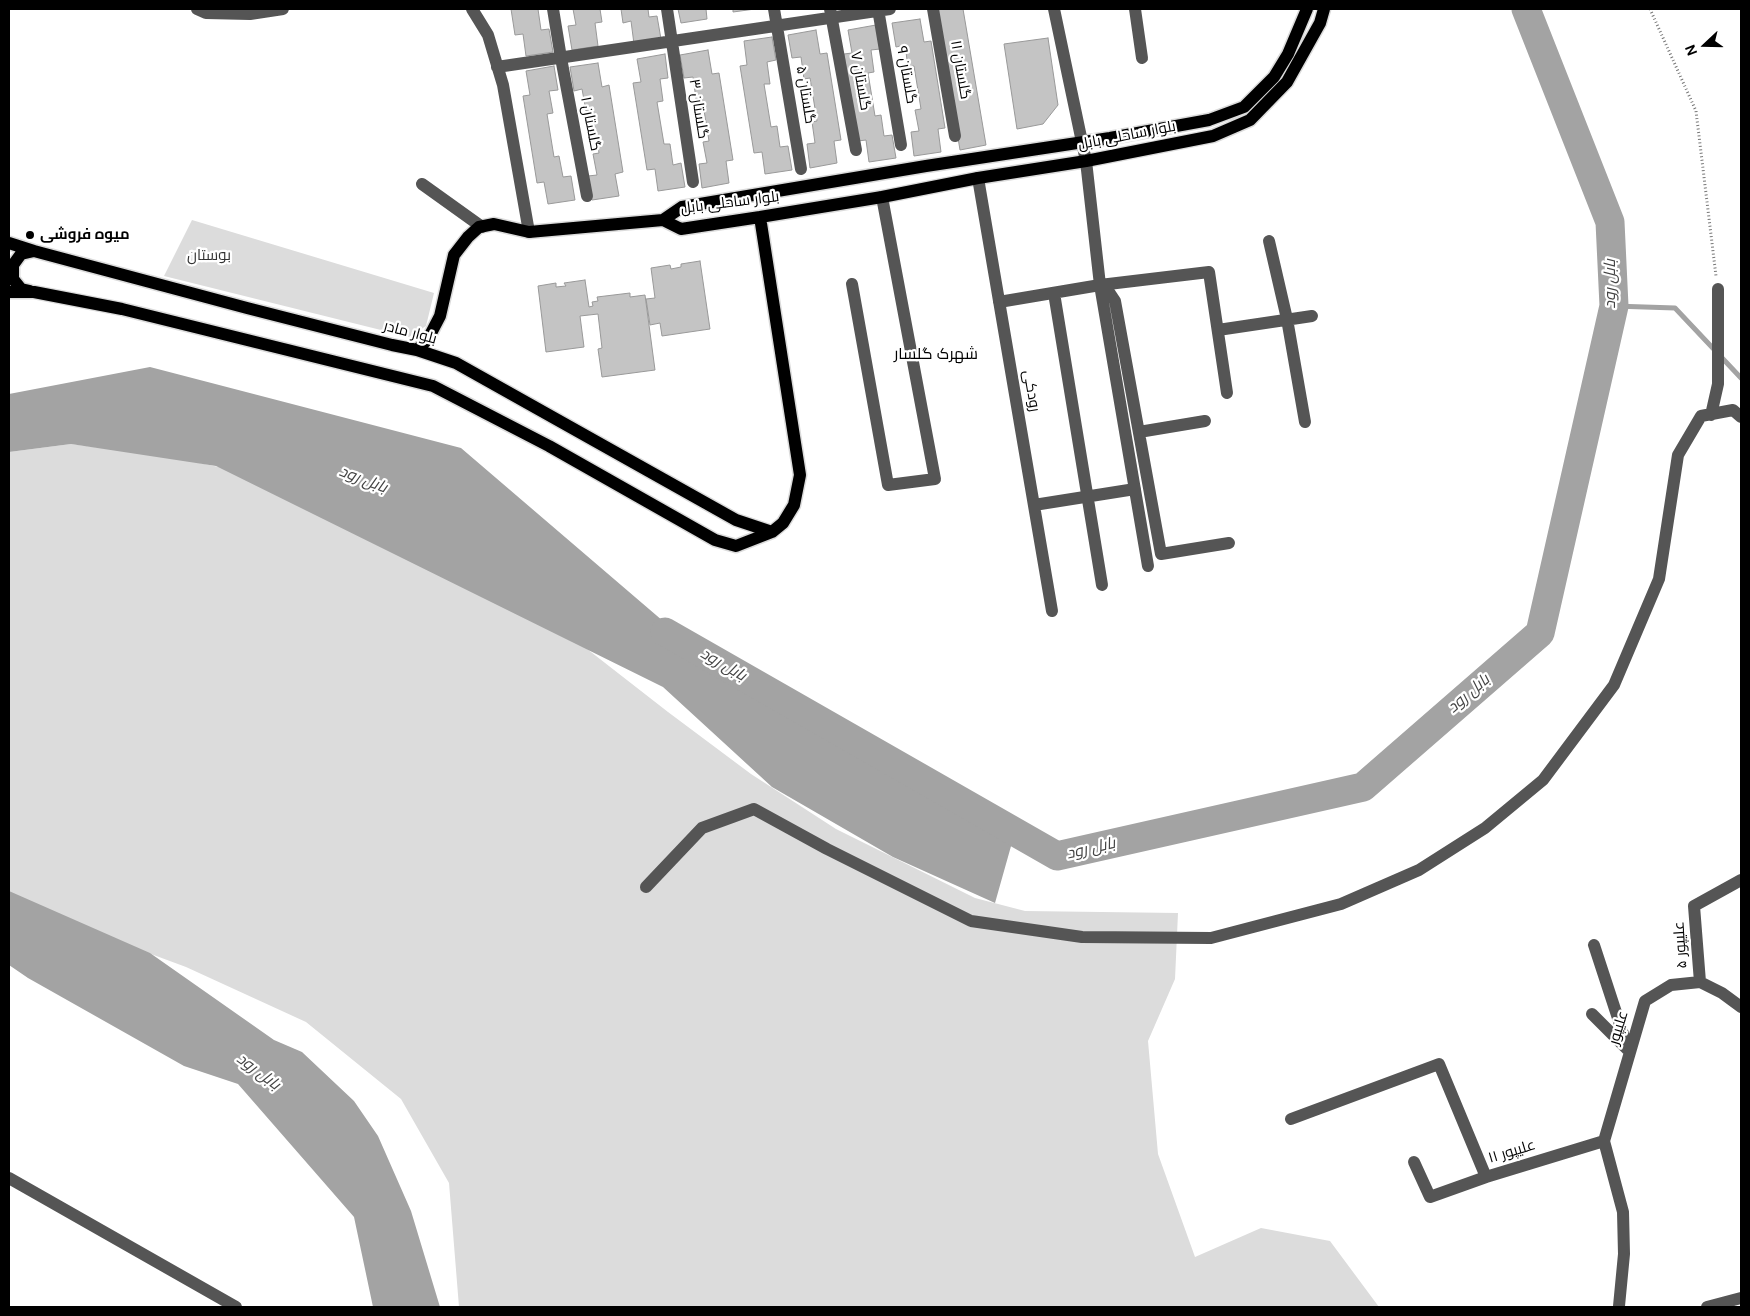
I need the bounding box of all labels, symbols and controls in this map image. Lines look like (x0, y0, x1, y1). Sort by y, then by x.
north arrow (1680, 20, 1730, 70)
street label: گلستان ۱۱ (946, 39, 974, 101)
text: N (1681, 42, 1701, 58)
street label: گلستان ۹ (892, 45, 920, 105)
street label: گلستان ۷ (846, 50, 874, 112)
street label: گلستان ۵ (792, 65, 818, 125)
street label: گلستان ۳ (684, 78, 712, 140)
street label: گلستان ۱ (576, 95, 604, 153)
street label: بلوار ساحلی بابل (1077, 118, 1177, 154)
street label: بلوار ساحلی بابل (680, 188, 780, 218)
place label: میوه فروشی (40, 226, 130, 244)
marker: میوه فروشی (24, 229, 36, 241)
park label: بوستان (187, 247, 231, 265)
water label: بابل رود (1601, 259, 1621, 309)
street label: بلوار مادر (381, 317, 439, 349)
district label: شهرک گلسار (894, 345, 978, 365)
street label: رودکی (1018, 369, 1044, 413)
water label: بابل رود (336, 462, 390, 498)
water label: بابل رود (697, 644, 749, 686)
water label: بابل رود (1444, 670, 1494, 718)
water label: بابل رود (1065, 834, 1117, 864)
street label: علیپور ۵ (1670, 921, 1692, 969)
street label: علیپور (1605, 1009, 1633, 1047)
water label: بابل رود (232, 1049, 284, 1095)
street label: علیپور ۱۱ (1486, 1136, 1538, 1168)

